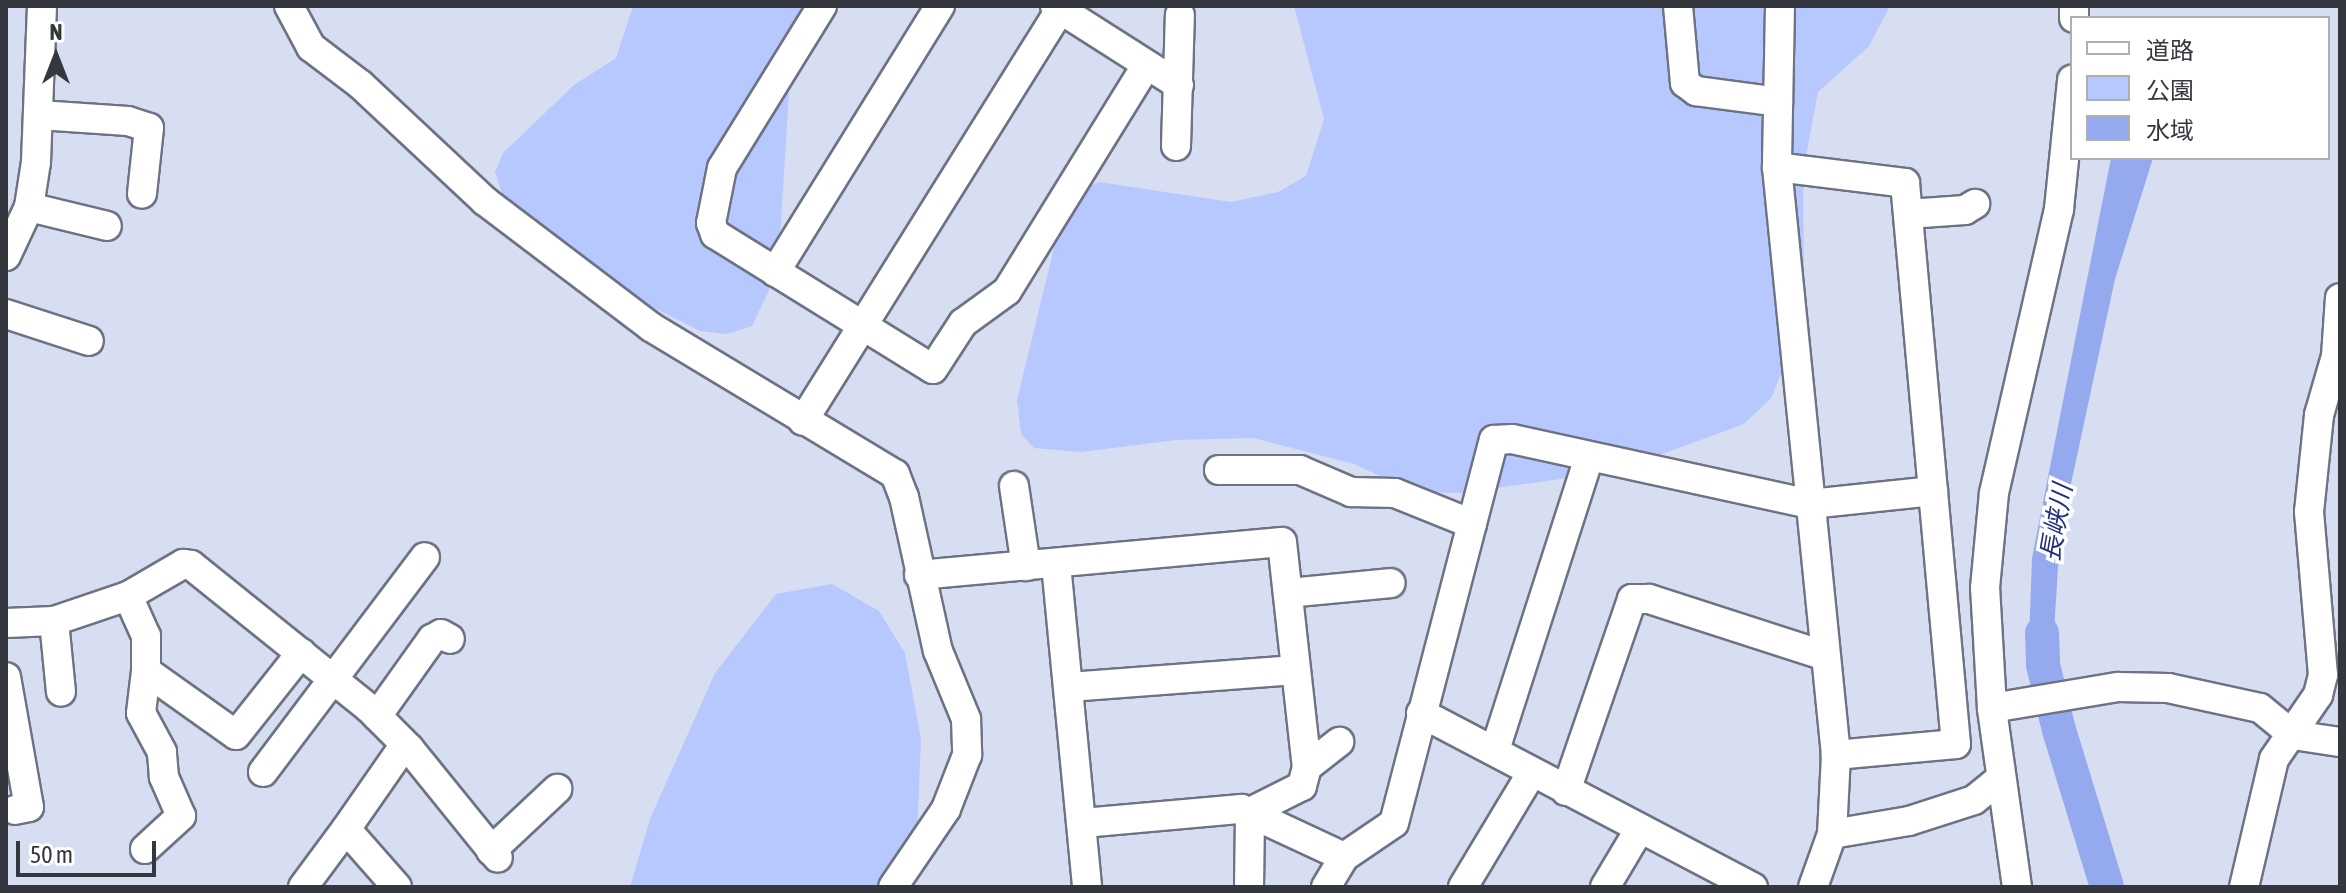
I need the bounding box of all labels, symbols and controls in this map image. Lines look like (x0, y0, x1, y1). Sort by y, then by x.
north arrow (16, 16, 96, 96)
legend (2070, 16, 2330, 160)
text: N (50, 19, 62, 45)
text: 道路 (2146, 37, 2194, 64)
text: 公園 (2146, 77, 2194, 104)
text: 水域 (2146, 117, 2194, 144)
water label: 長峡川 (2035, 482, 2079, 564)
scale bar (20, 825, 160, 875)
text: 50 m (30, 841, 73, 868)

